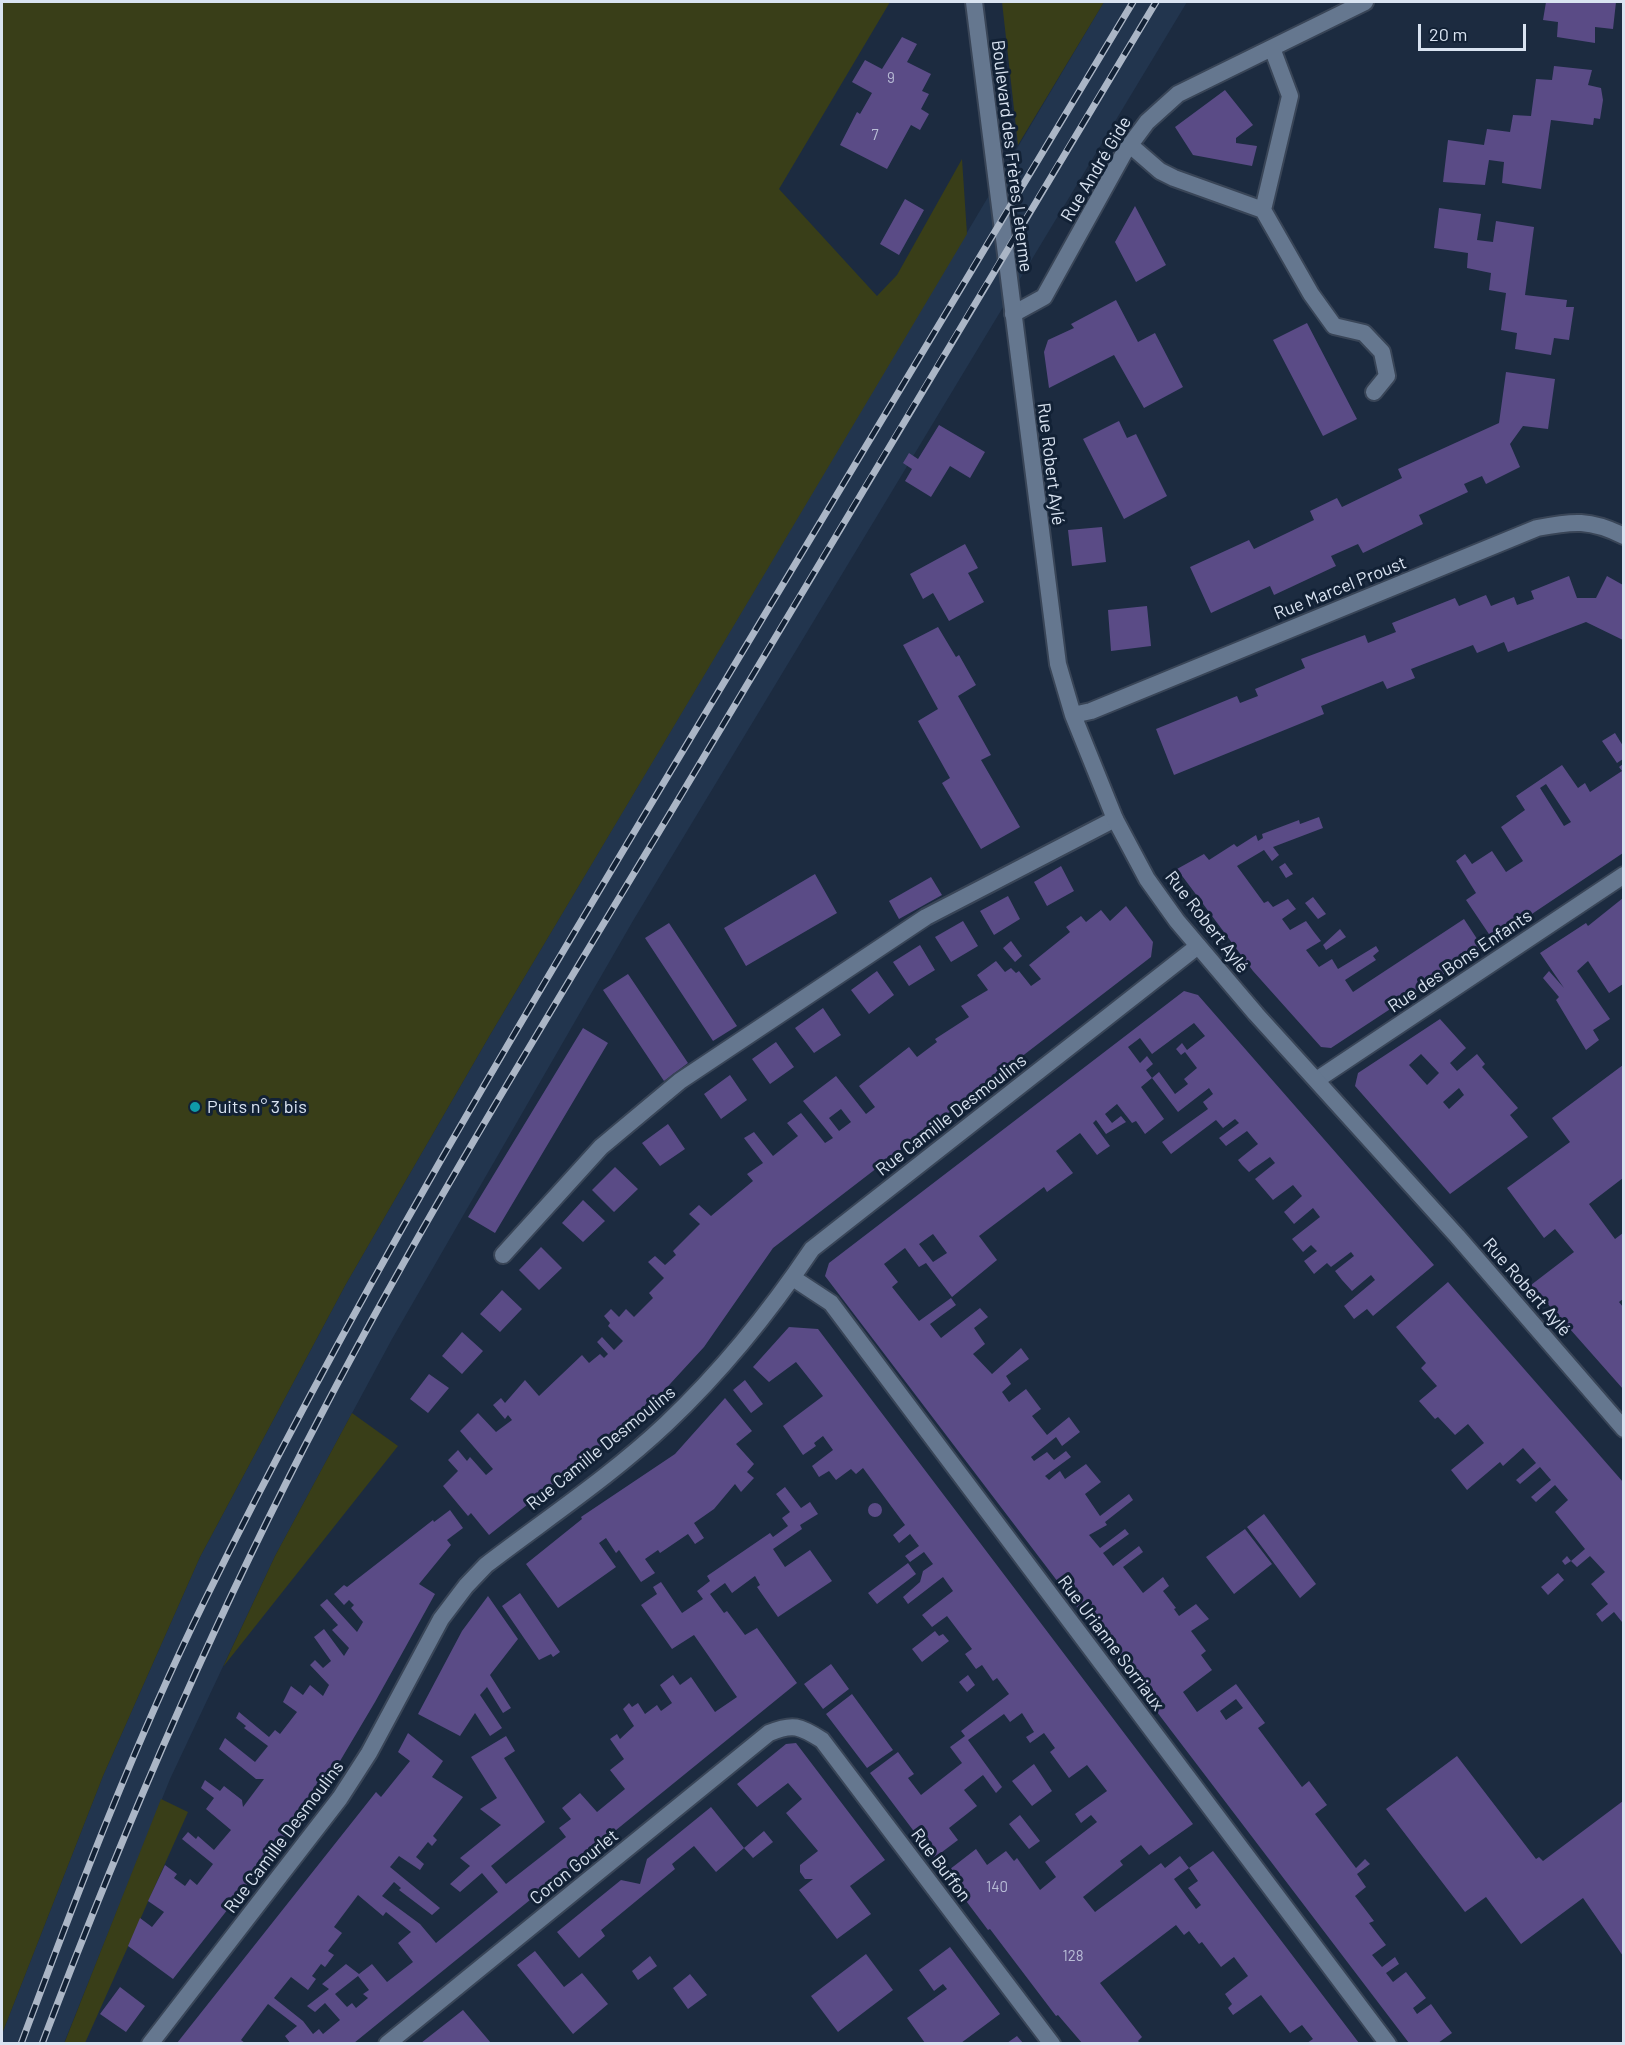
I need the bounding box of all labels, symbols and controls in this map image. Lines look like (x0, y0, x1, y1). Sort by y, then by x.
scale bar (1421, 12, 1529, 50)
text: 20 m (1429, 23, 1467, 45)
street label: Boulevard des Frères Leterme (987, 39, 1037, 273)
house number: 9 (887, 69, 895, 87)
street label: Rue André Gide (1056, 112, 1136, 226)
house number: 7 (871, 126, 879, 144)
street label: Rue Robert Aylé (1033, 401, 1069, 527)
street label: Rue Marcel Proust (1271, 552, 1409, 624)
street label: Rue Robert Aylé (1161, 867, 1253, 977)
street label: Rue des Bons Enfants (1384, 905, 1536, 1017)
street label: Rue Camille Desmoulins (871, 1049, 1031, 1181)
place label: Puits n° 3 bis (207, 1096, 307, 1118)
marker: Puits n° 3 bis (188, 1100, 202, 1114)
street label: Rue Robert Aylé (1478, 1233, 1576, 1341)
street label: Rue Camille Desmoulins (522, 1381, 680, 1515)
street label: Rue Urianne Sorriaux (1053, 1571, 1169, 1715)
street label: Rue Camille Desmoulins (220, 1756, 348, 1918)
street label: Rue Buffon (906, 1824, 976, 1906)
street label: Coron Gourlet (525, 1825, 623, 1909)
house number: 140 (986, 1878, 1008, 1896)
house number: 128 (1062, 1947, 1084, 1965)

